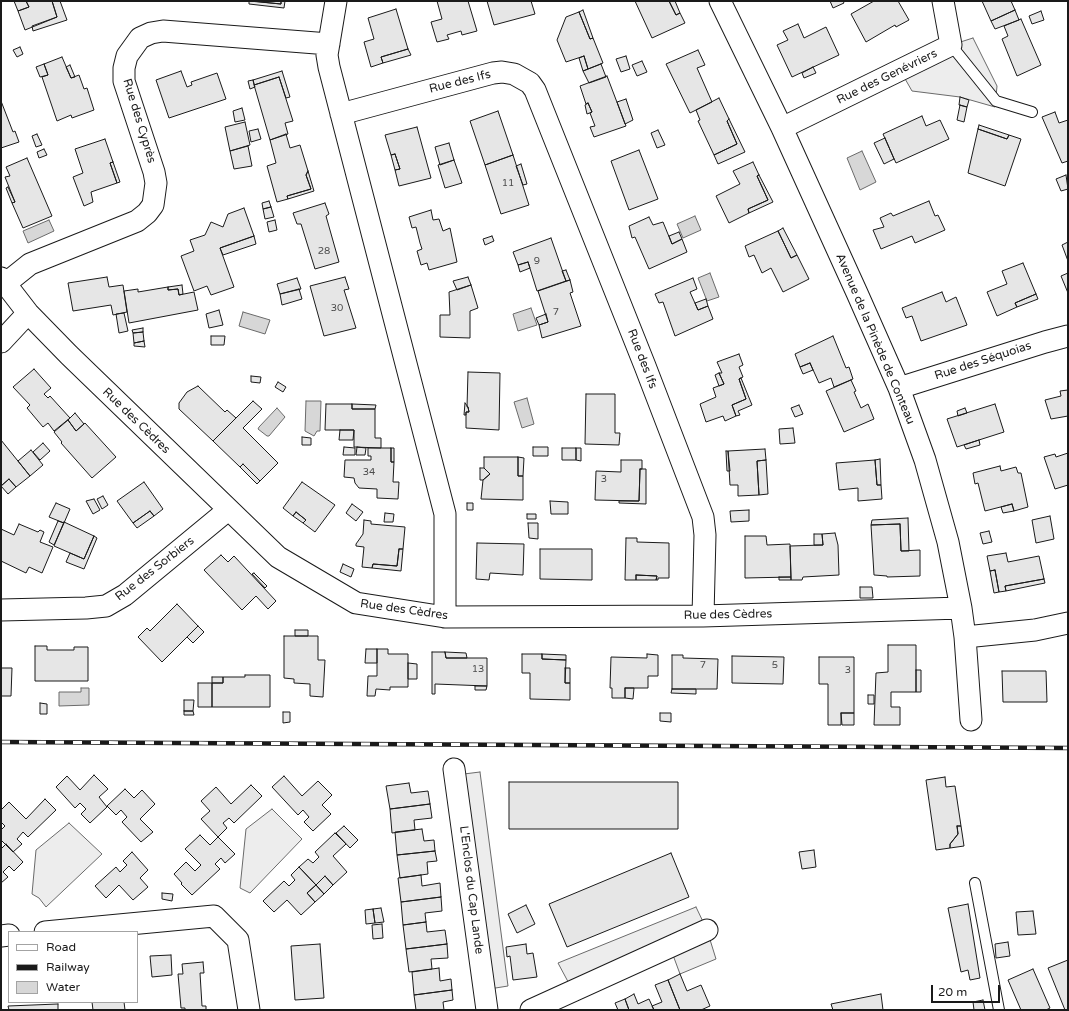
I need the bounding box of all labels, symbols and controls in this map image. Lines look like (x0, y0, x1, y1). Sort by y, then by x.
street label: Rue des Genévriers (834, 46, 940, 108)
street label: Rue des Ifs (428, 67, 492, 97)
street label: Rue des Cyprès (119, 77, 159, 165)
house number: 11 (502, 177, 514, 189)
house number: 28 (318, 245, 330, 257)
street label: Avenue de la Pinède de Conteau (832, 251, 918, 427)
house number: 9 (534, 255, 540, 267)
house number: 30 (331, 302, 343, 314)
house number: 7 (553, 306, 559, 318)
street label: Rue des Ifs (624, 327, 660, 391)
street label: Rue des Séquoias (933, 339, 1033, 383)
street label: Rue des Cèdres (99, 385, 173, 457)
house number: 34 (363, 466, 375, 478)
house number: 3 (601, 473, 607, 485)
street label: Rue des Sorbiers (113, 534, 197, 604)
street label: Rue des Cèdres (359, 597, 449, 623)
street label: Rue des Cèdres (684, 607, 772, 623)
house number: 7 (700, 659, 706, 671)
house number: 5 (772, 659, 778, 671)
house number: 13 (472, 663, 484, 675)
house number: 3 (845, 664, 851, 676)
street label: L'Enclos du Cap Lande (456, 825, 486, 955)
legend (8, 931, 138, 1003)
text: Road (46, 940, 76, 954)
text: Railway (46, 960, 90, 974)
scale bar (933, 977, 1002, 1003)
text: Water (46, 980, 80, 994)
text: 20 m (938, 985, 967, 999)

